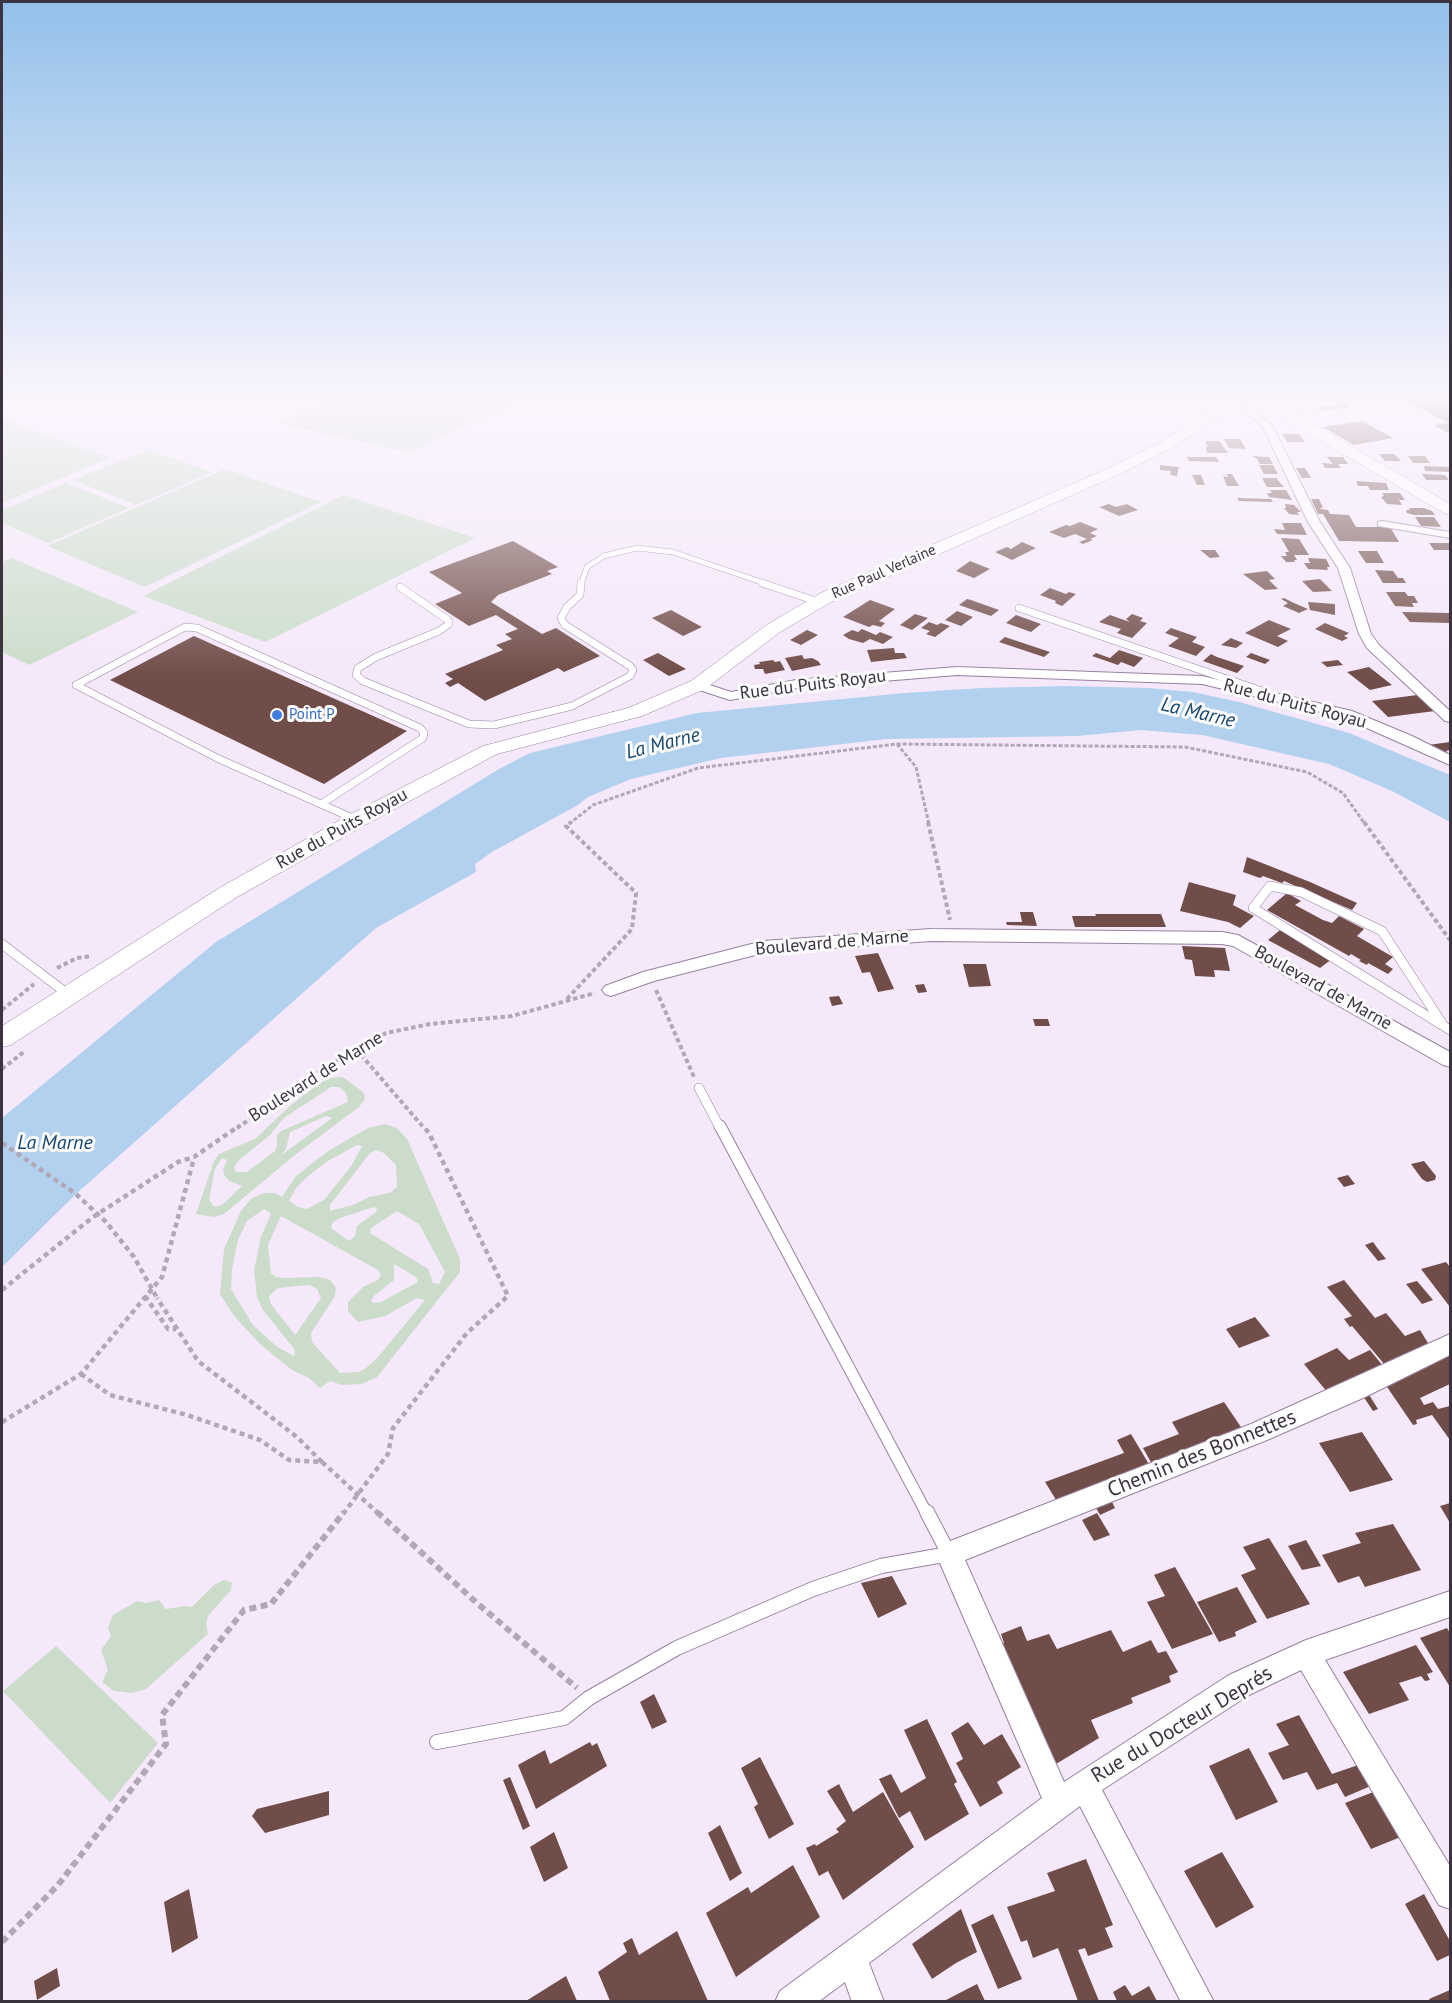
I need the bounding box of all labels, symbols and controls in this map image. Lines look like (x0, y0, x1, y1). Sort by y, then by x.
street label: Rue Paul Verlaine (829, 541, 939, 603)
street label: Rue du Puits Royau (739, 665, 887, 705)
street label: Rue du Puits Royau (1221, 675, 1369, 733)
water label: La Marne (1159, 693, 1237, 733)
place label: Point P (289, 706, 335, 724)
marker: Point P (270, 708, 284, 722)
water label: La Marne (624, 723, 702, 765)
street label: Rue du Puits Royau (272, 784, 412, 874)
street label: Boulevard de Marne (754, 926, 910, 960)
street label: Boulevard de Marne (1250, 941, 1396, 1035)
street label: Boulevard de Marne (245, 1027, 387, 1127)
water label: La Marne (17, 1131, 93, 1155)
street label: Chemin des Bonnettes (1104, 1405, 1300, 1503)
street label: Rue du Docteur Deprés (1087, 1661, 1277, 1789)

